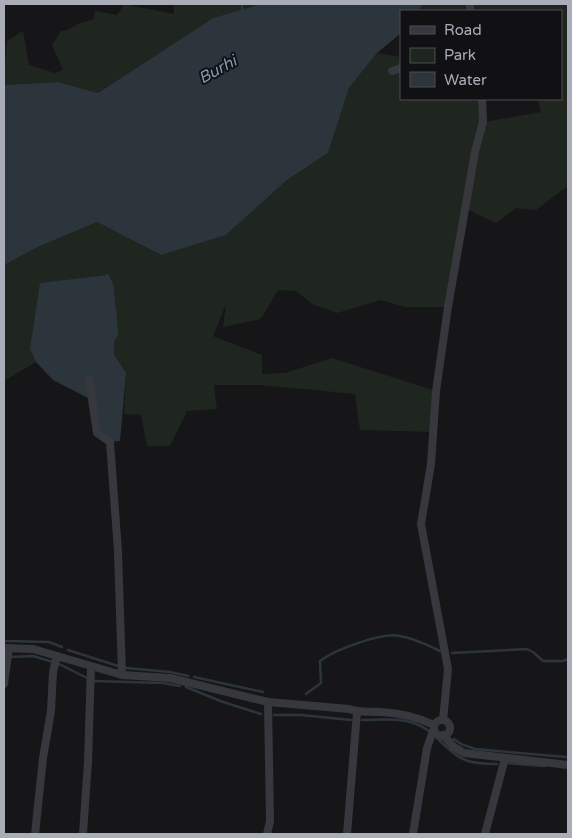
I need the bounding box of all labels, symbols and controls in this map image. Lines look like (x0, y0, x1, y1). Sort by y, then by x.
legend (400, 10, 562, 100)
text: Road (444, 21, 482, 39)
text: Park (444, 46, 476, 64)
water label: Burhi (195, 50, 242, 88)
text: Water (444, 71, 487, 89)

